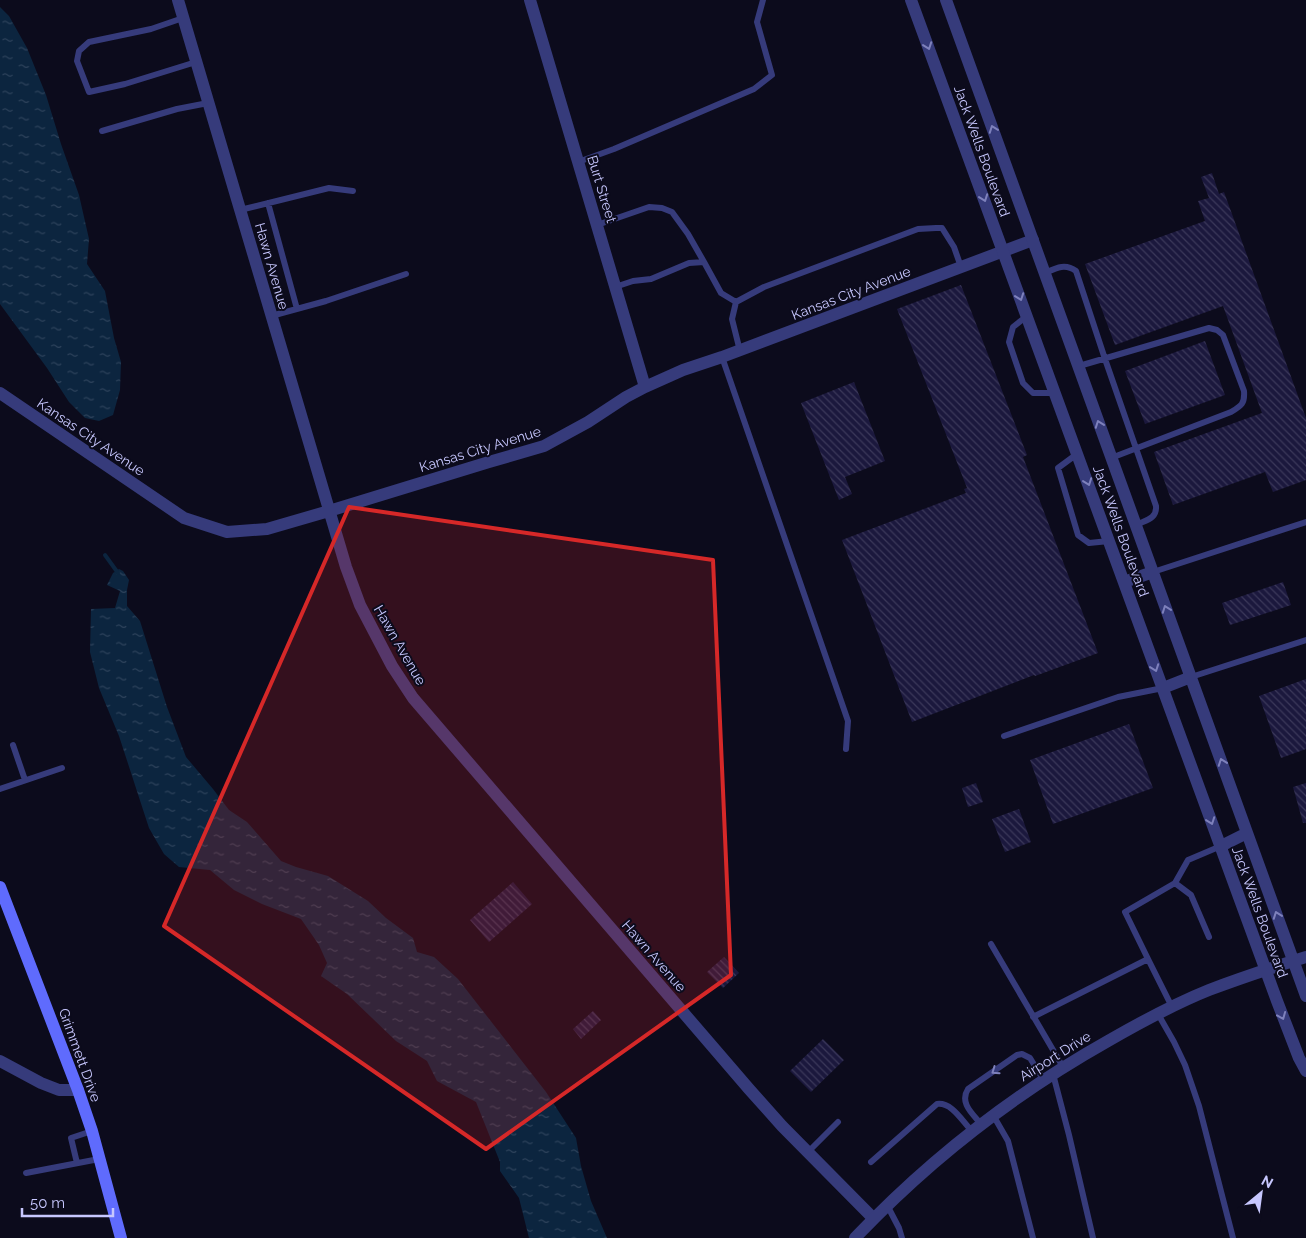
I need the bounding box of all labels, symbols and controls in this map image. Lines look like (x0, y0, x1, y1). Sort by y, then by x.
one-way arrow (922, 41, 932, 49)
street label: Jack Wells Boulevard (951, 83, 1013, 219)
one-way arrow (989, 125, 999, 134)
street label: Burt Street (584, 153, 620, 225)
one-way arrow (978, 193, 988, 202)
street label: Hawn Avenue (252, 221, 292, 311)
street label: Kansas City Avenue (789, 263, 913, 323)
one-way arrow (1014, 292, 1024, 301)
street label: Kansas City Avenue (34, 395, 148, 479)
one-way arrow (1095, 420, 1105, 428)
street label: Kansas City Avenue (417, 423, 543, 475)
street label: Jack Wells Boulevard (1090, 463, 1152, 599)
one-way arrow (1082, 478, 1092, 486)
street label: Hawn Avenue (371, 602, 429, 688)
one-way arrow (1162, 606, 1172, 614)
one-way arrow (1149, 663, 1159, 672)
one-way arrow (1218, 759, 1228, 767)
one-way arrow (1205, 816, 1215, 824)
street label: Jack Wells Boulevard (1229, 844, 1291, 980)
one-way arrow (1273, 911, 1283, 920)
street label: Hawn Avenue (619, 917, 689, 995)
street label: Grimmett Drive (56, 1006, 104, 1104)
one-way arrow (1276, 1011, 1286, 1020)
street label: Airport Drive (1016, 1028, 1094, 1084)
one-way arrow (991, 1065, 1001, 1074)
north arrow (1236, 1168, 1286, 1218)
text: N (1259, 1172, 1276, 1191)
scale bar (22, 1186, 114, 1218)
text: 50 m (30, 1194, 65, 1212)

